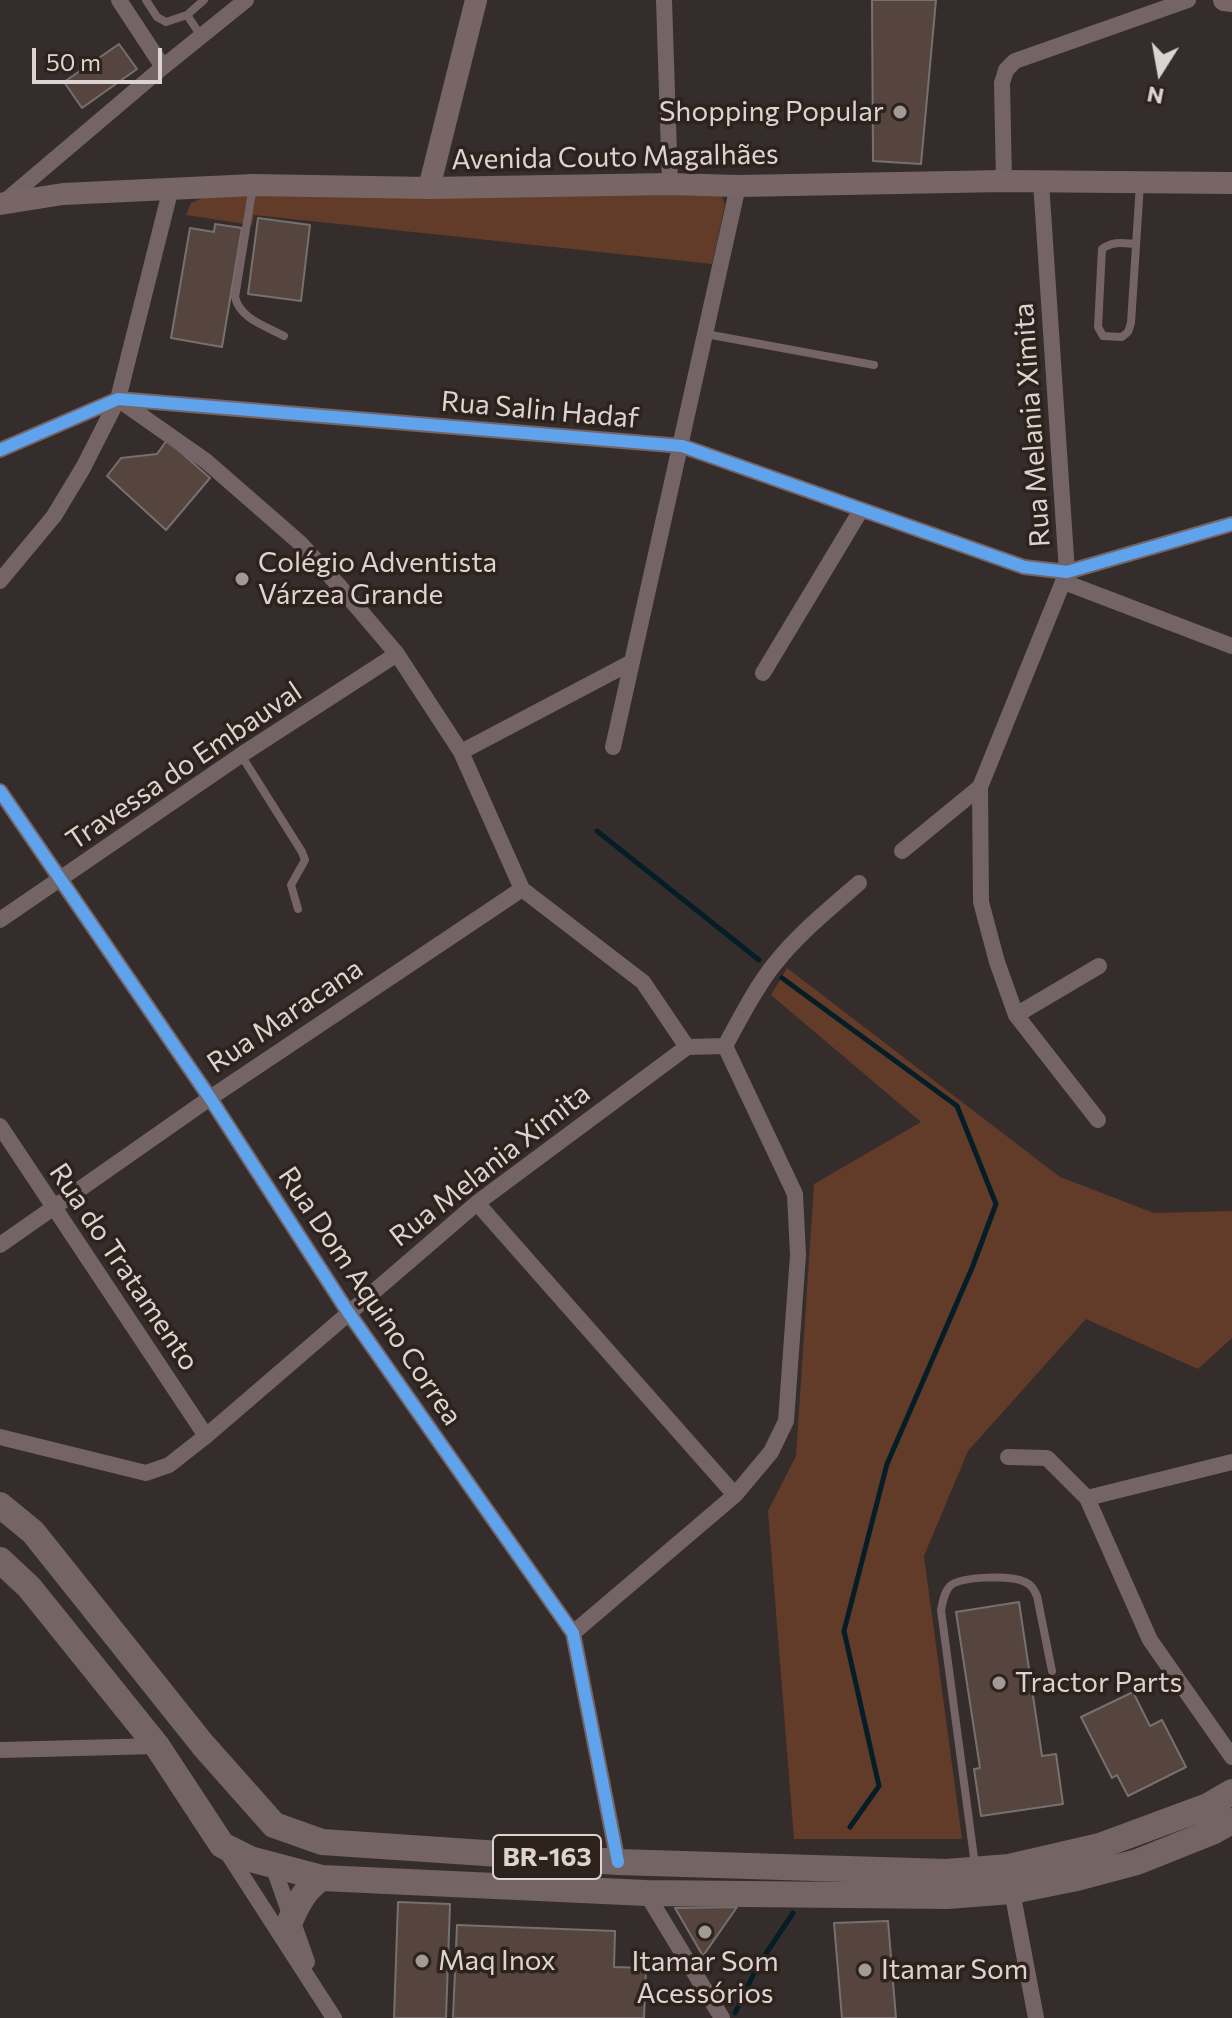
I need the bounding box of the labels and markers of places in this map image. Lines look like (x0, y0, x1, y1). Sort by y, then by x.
place label: Shopping Popular (659, 95, 884, 129)
marker: Shopping Popular (891, 103, 909, 121)
place label: Colégio Adventista Várzea Grande (258, 546, 497, 612)
marker: Colégio Adventista Várzea Grande (233, 570, 251, 588)
place label: Tractor Parts (1015, 1666, 1182, 1700)
marker: Tractor Parts (990, 1674, 1008, 1692)
marker: Itamar Som Acessórios (696, 1923, 714, 1941)
place label: Maq Inox (438, 1944, 556, 1978)
place label: Itamar Som Acessórios (631, 1945, 779, 2011)
marker: Maq Inox (413, 1952, 431, 1970)
place label: Itamar Som (881, 1953, 1028, 1987)
marker: Itamar Som (856, 1961, 874, 1979)

